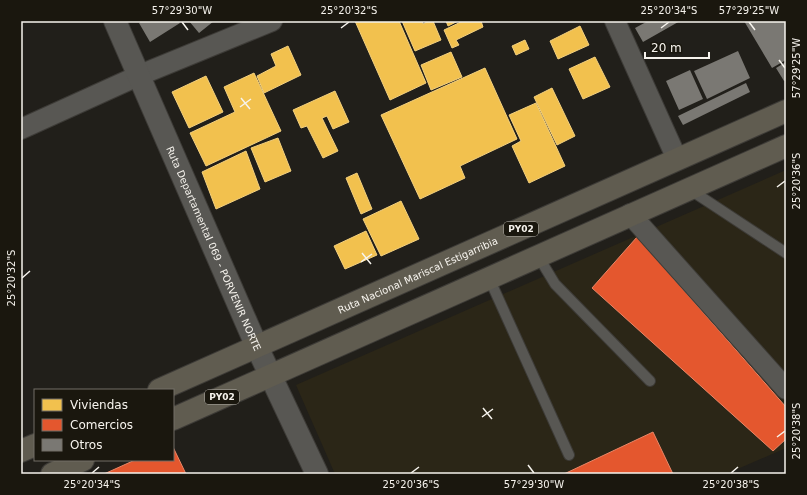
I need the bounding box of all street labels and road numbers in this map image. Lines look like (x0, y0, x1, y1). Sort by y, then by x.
street label: Ruta Departamental 069 - PORVENIR NORTE (164, 145, 263, 353)
road number: PY02 (504, 222, 538, 236)
street label: Ruta Nacional Mariscal Estigarribia (336, 235, 499, 316)
road number: PY02 (205, 390, 239, 404)

